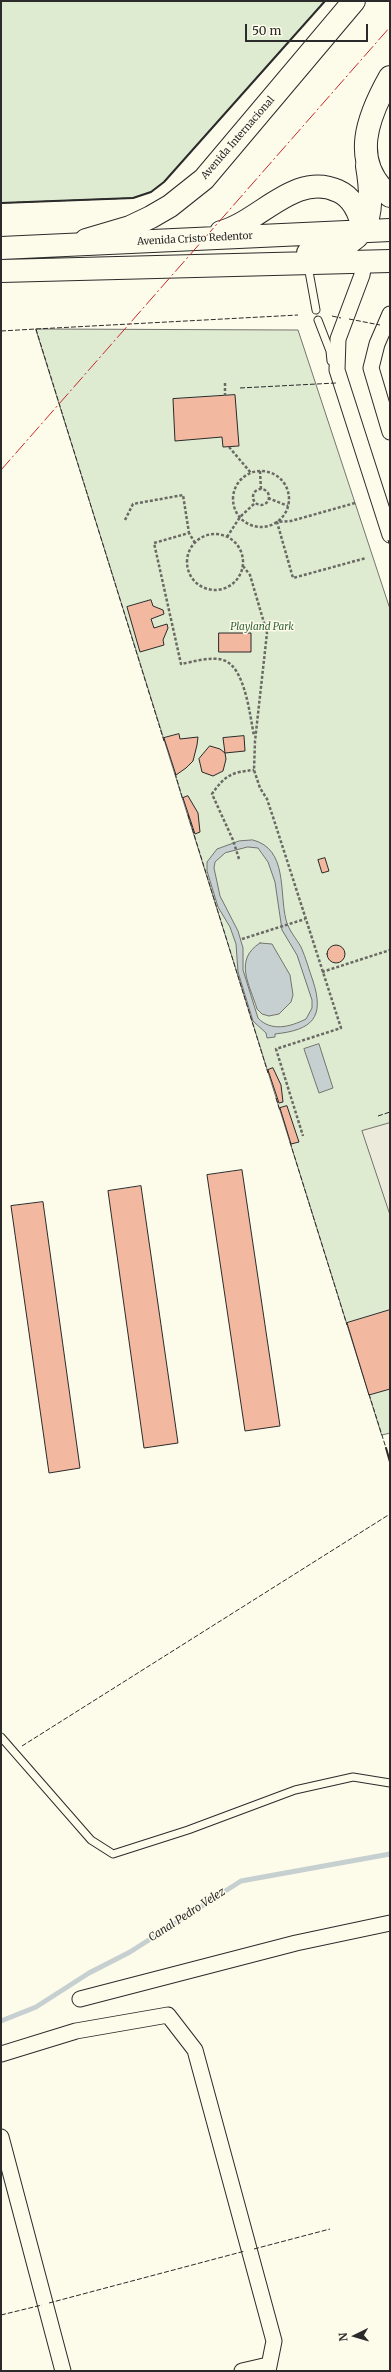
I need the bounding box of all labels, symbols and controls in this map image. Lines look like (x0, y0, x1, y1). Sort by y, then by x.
scale bar (247, 16, 370, 42)
text: 50 m (252, 23, 281, 38)
street label: Avenida Internacional (199, 94, 277, 182)
street label: Avenida Cristo Redentor (137, 230, 253, 248)
park label: Playland Park (230, 621, 294, 633)
water label: Canal Pedro Velez (146, 1885, 228, 1945)
north arrow (335, 2316, 375, 2356)
text: N (336, 2332, 350, 2342)

